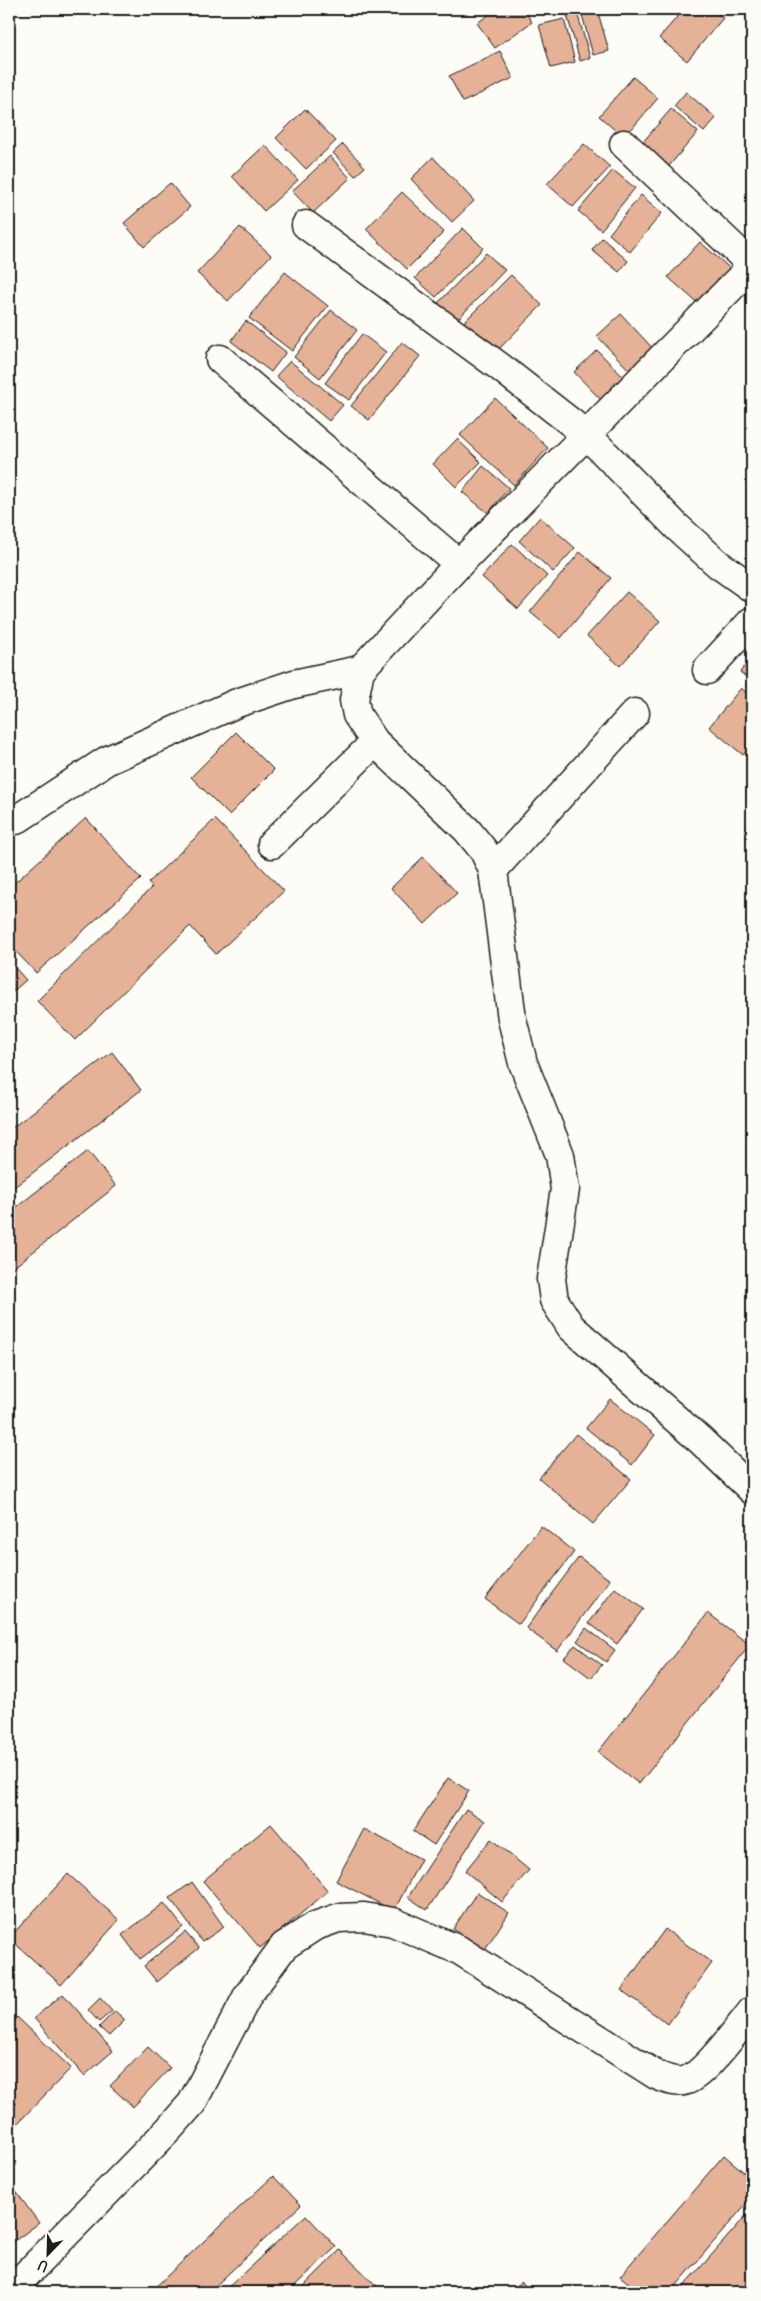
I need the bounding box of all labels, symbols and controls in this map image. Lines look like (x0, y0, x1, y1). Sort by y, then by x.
north arrow (22, 2228, 72, 2278)
text: U (35, 2256, 51, 2276)

